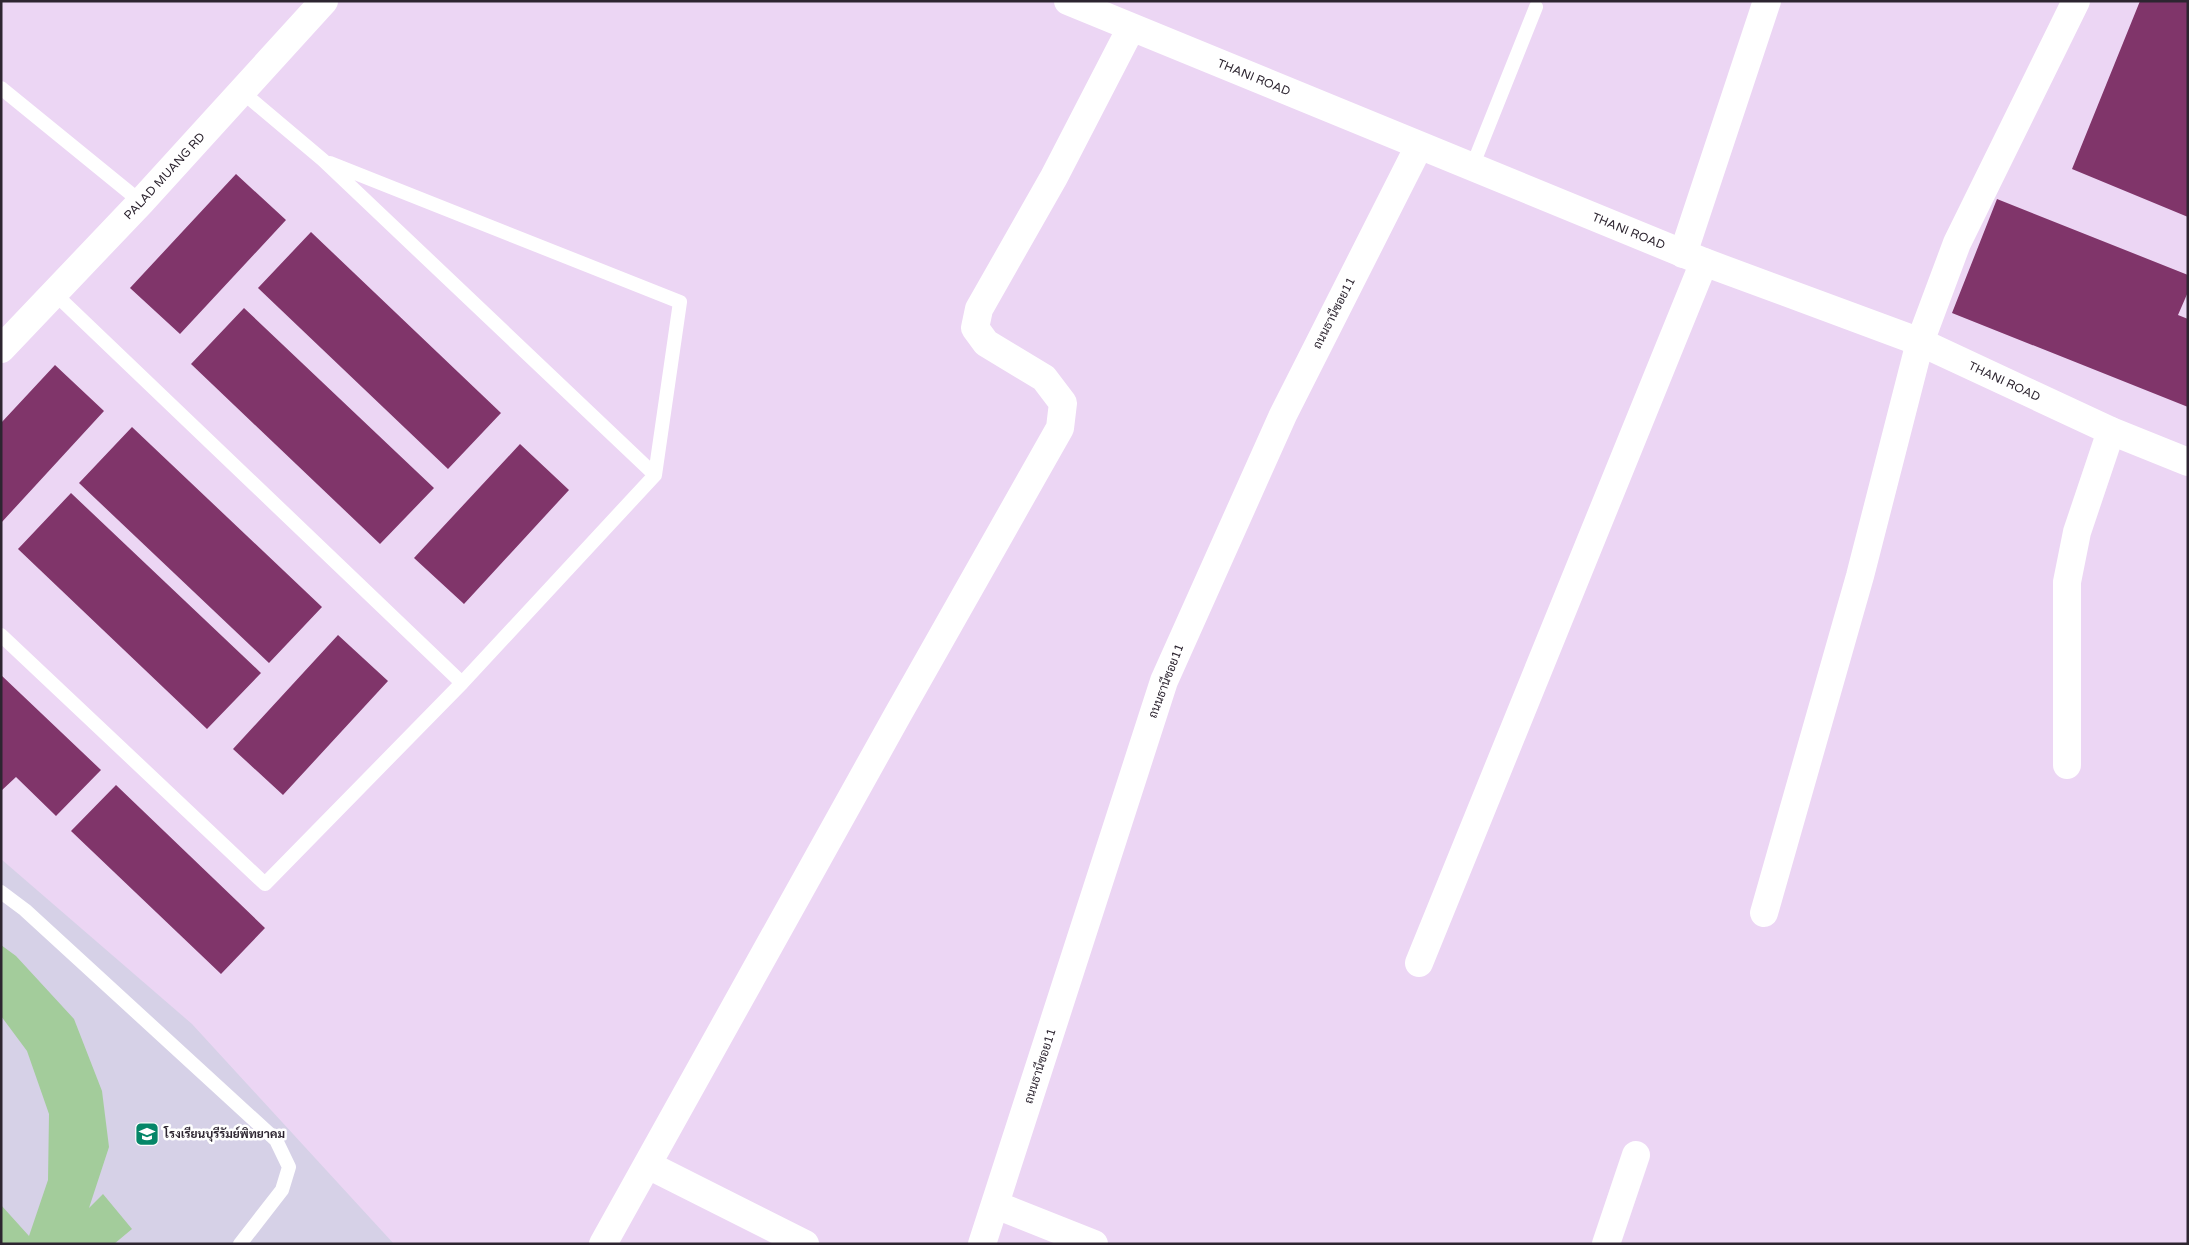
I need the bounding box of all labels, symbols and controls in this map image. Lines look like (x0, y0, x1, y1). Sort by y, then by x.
street label: THANI ROAD (1215, 56, 1293, 99)
street label: PALAD MUANG RD (121, 130, 208, 222)
street label: THANI ROAD (1590, 210, 1667, 252)
street label: ถนนธานีซอย11 (1309, 274, 1358, 351)
street label: THANI ROAD (1966, 359, 2043, 404)
street label: ถนนธานีซอย11 (1144, 641, 1187, 720)
street label: ถนนธานีซอย11 (1020, 1026, 1059, 1106)
school or university icon: โรงเรียนบุรีรัมย์พิทยาคม (134, 1121, 160, 1147)
place label: โรงเรียนบุรีรัมย์พิทยาคม (163, 1126, 285, 1142)

